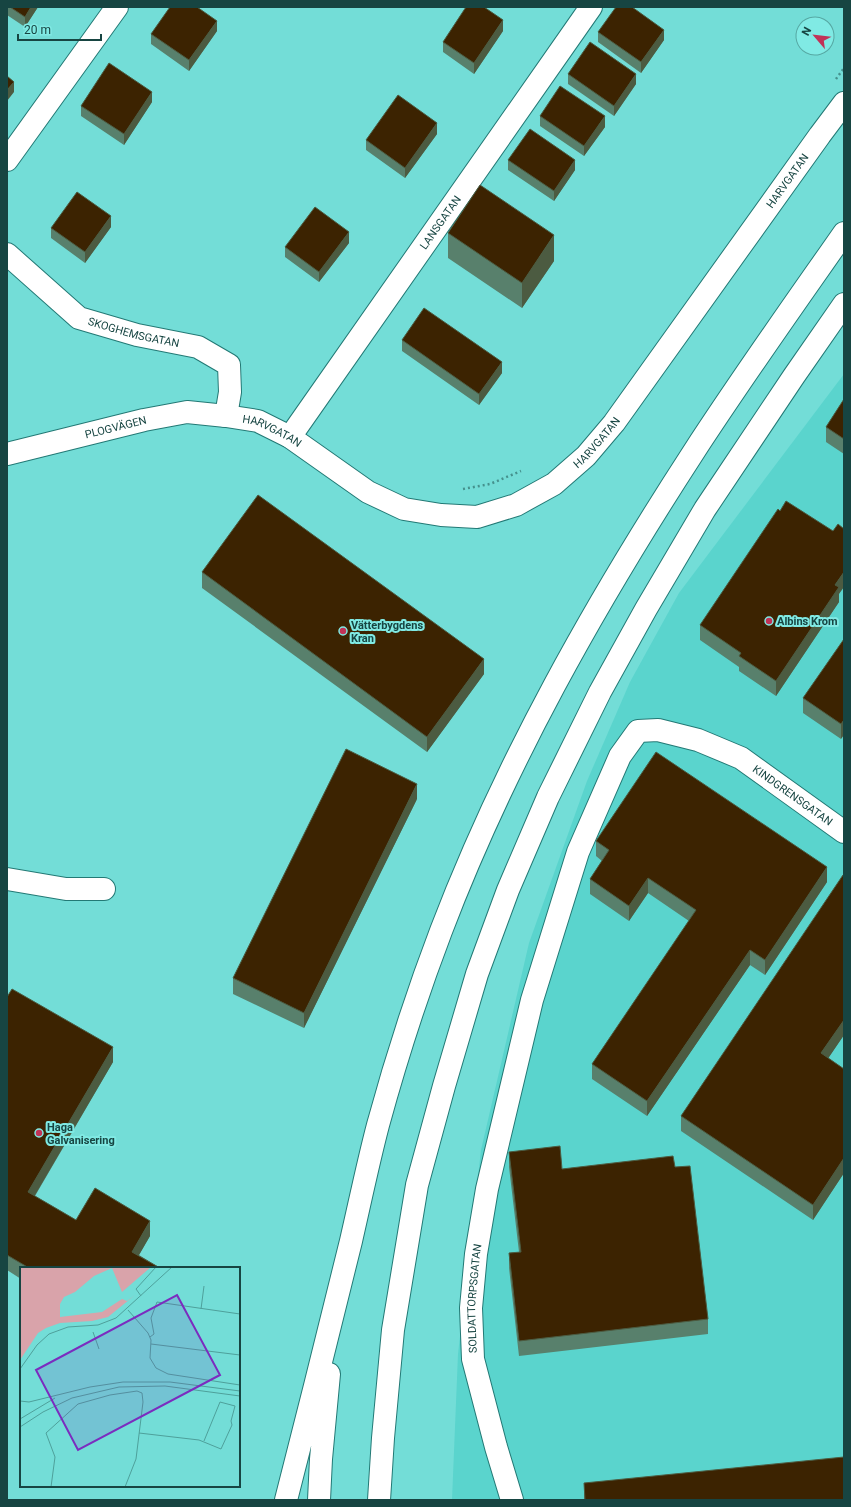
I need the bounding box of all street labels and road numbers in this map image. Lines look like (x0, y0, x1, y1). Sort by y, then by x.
street label: HARVGATAN (763, 151, 811, 210)
street label: LANSGATAN (417, 193, 464, 252)
street label: SKOGHEMSGATAN (87, 315, 181, 350)
street label: HARVGATAN (242, 412, 304, 450)
street label: PLOGVÄGEN (84, 413, 148, 441)
street label: HARVGATAN (571, 414, 623, 471)
street label: KINDGRENSGATAN (750, 762, 835, 828)
street label: SOLDATTORPSGATAN (464, 1243, 484, 1353)

